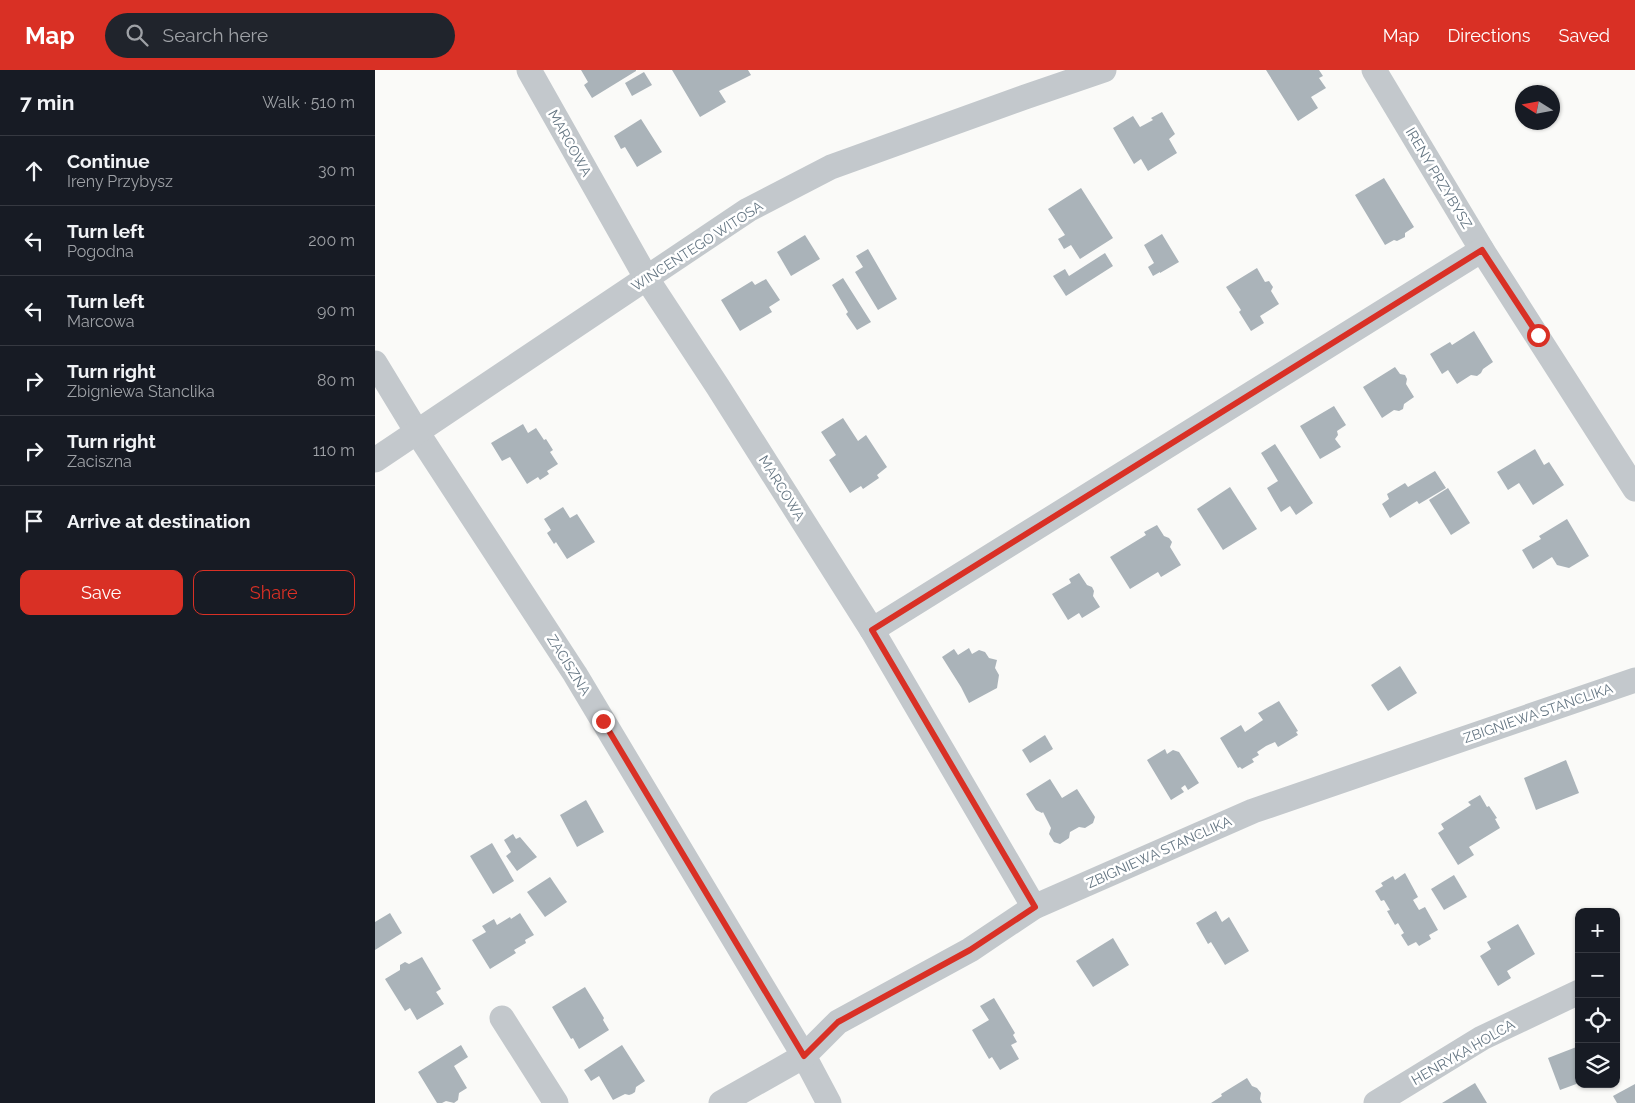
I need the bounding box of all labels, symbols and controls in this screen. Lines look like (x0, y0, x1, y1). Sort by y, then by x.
search box (105, 13, 455, 58)
text: Map (25, 21, 75, 50)
icon: search (123, 21, 151, 49)
text: Search here (163, 24, 268, 46)
text: Map (1383, 25, 1419, 46)
text: Directions (1447, 25, 1531, 46)
text: Saved (1559, 25, 1610, 46)
north arrow (1515, 85, 1560, 130)
text: 7 min (20, 90, 74, 115)
text: Walk · 510 m (262, 93, 355, 112)
street label: MARCOWA (545, 107, 595, 180)
street label: IRENY PRZYBYSZ (1403, 125, 1476, 232)
text: Continue (67, 150, 150, 172)
icon: ahead (20, 157, 48, 185)
text: 30 m (318, 161, 355, 180)
text: Ireny Przybysz (67, 172, 173, 191)
street label: WINCENTEGO WITOSA (629, 197, 766, 294)
text: Turn left (67, 220, 144, 242)
icon: left (20, 227, 48, 255)
text: 200 m (308, 231, 355, 250)
text: Pogodna (67, 242, 134, 261)
text: Turn left (67, 290, 144, 312)
icon: left (20, 297, 48, 325)
text: 90 m (317, 301, 355, 320)
text: Marcowa (67, 312, 134, 331)
route start (1527, 324, 1550, 347)
text: Turn right (67, 360, 156, 382)
icon: right (20, 367, 48, 395)
text: 80 m (317, 371, 355, 390)
text: Zbigniewa Stanclika (67, 382, 215, 401)
text: Turn right (67, 430, 156, 452)
icon: right (20, 437, 48, 465)
text: 110 m (313, 441, 355, 460)
text: Zaciszna (67, 452, 132, 471)
street label: MARCOWA (756, 452, 809, 524)
icon: arrive (20, 507, 48, 535)
text: Arrive at destination (67, 510, 251, 532)
button: Save (20, 570, 183, 615)
button: Share (193, 570, 355, 615)
street label: ZACISZNA (544, 632, 594, 699)
street label: ZBIGNIEWA STANCLIKA (1461, 680, 1615, 746)
route end (592, 710, 615, 733)
street label: ZBIGNIEWA STANCLIKA (1084, 813, 1234, 891)
map controls (1575, 908, 1620, 1088)
button: + (1575, 908, 1620, 953)
button: − (1575, 953, 1620, 998)
button: locate (1575, 998, 1620, 1043)
street label: HENRYKA HOLCA (1408, 1016, 1518, 1088)
button: layers (1575, 1043, 1620, 1088)

